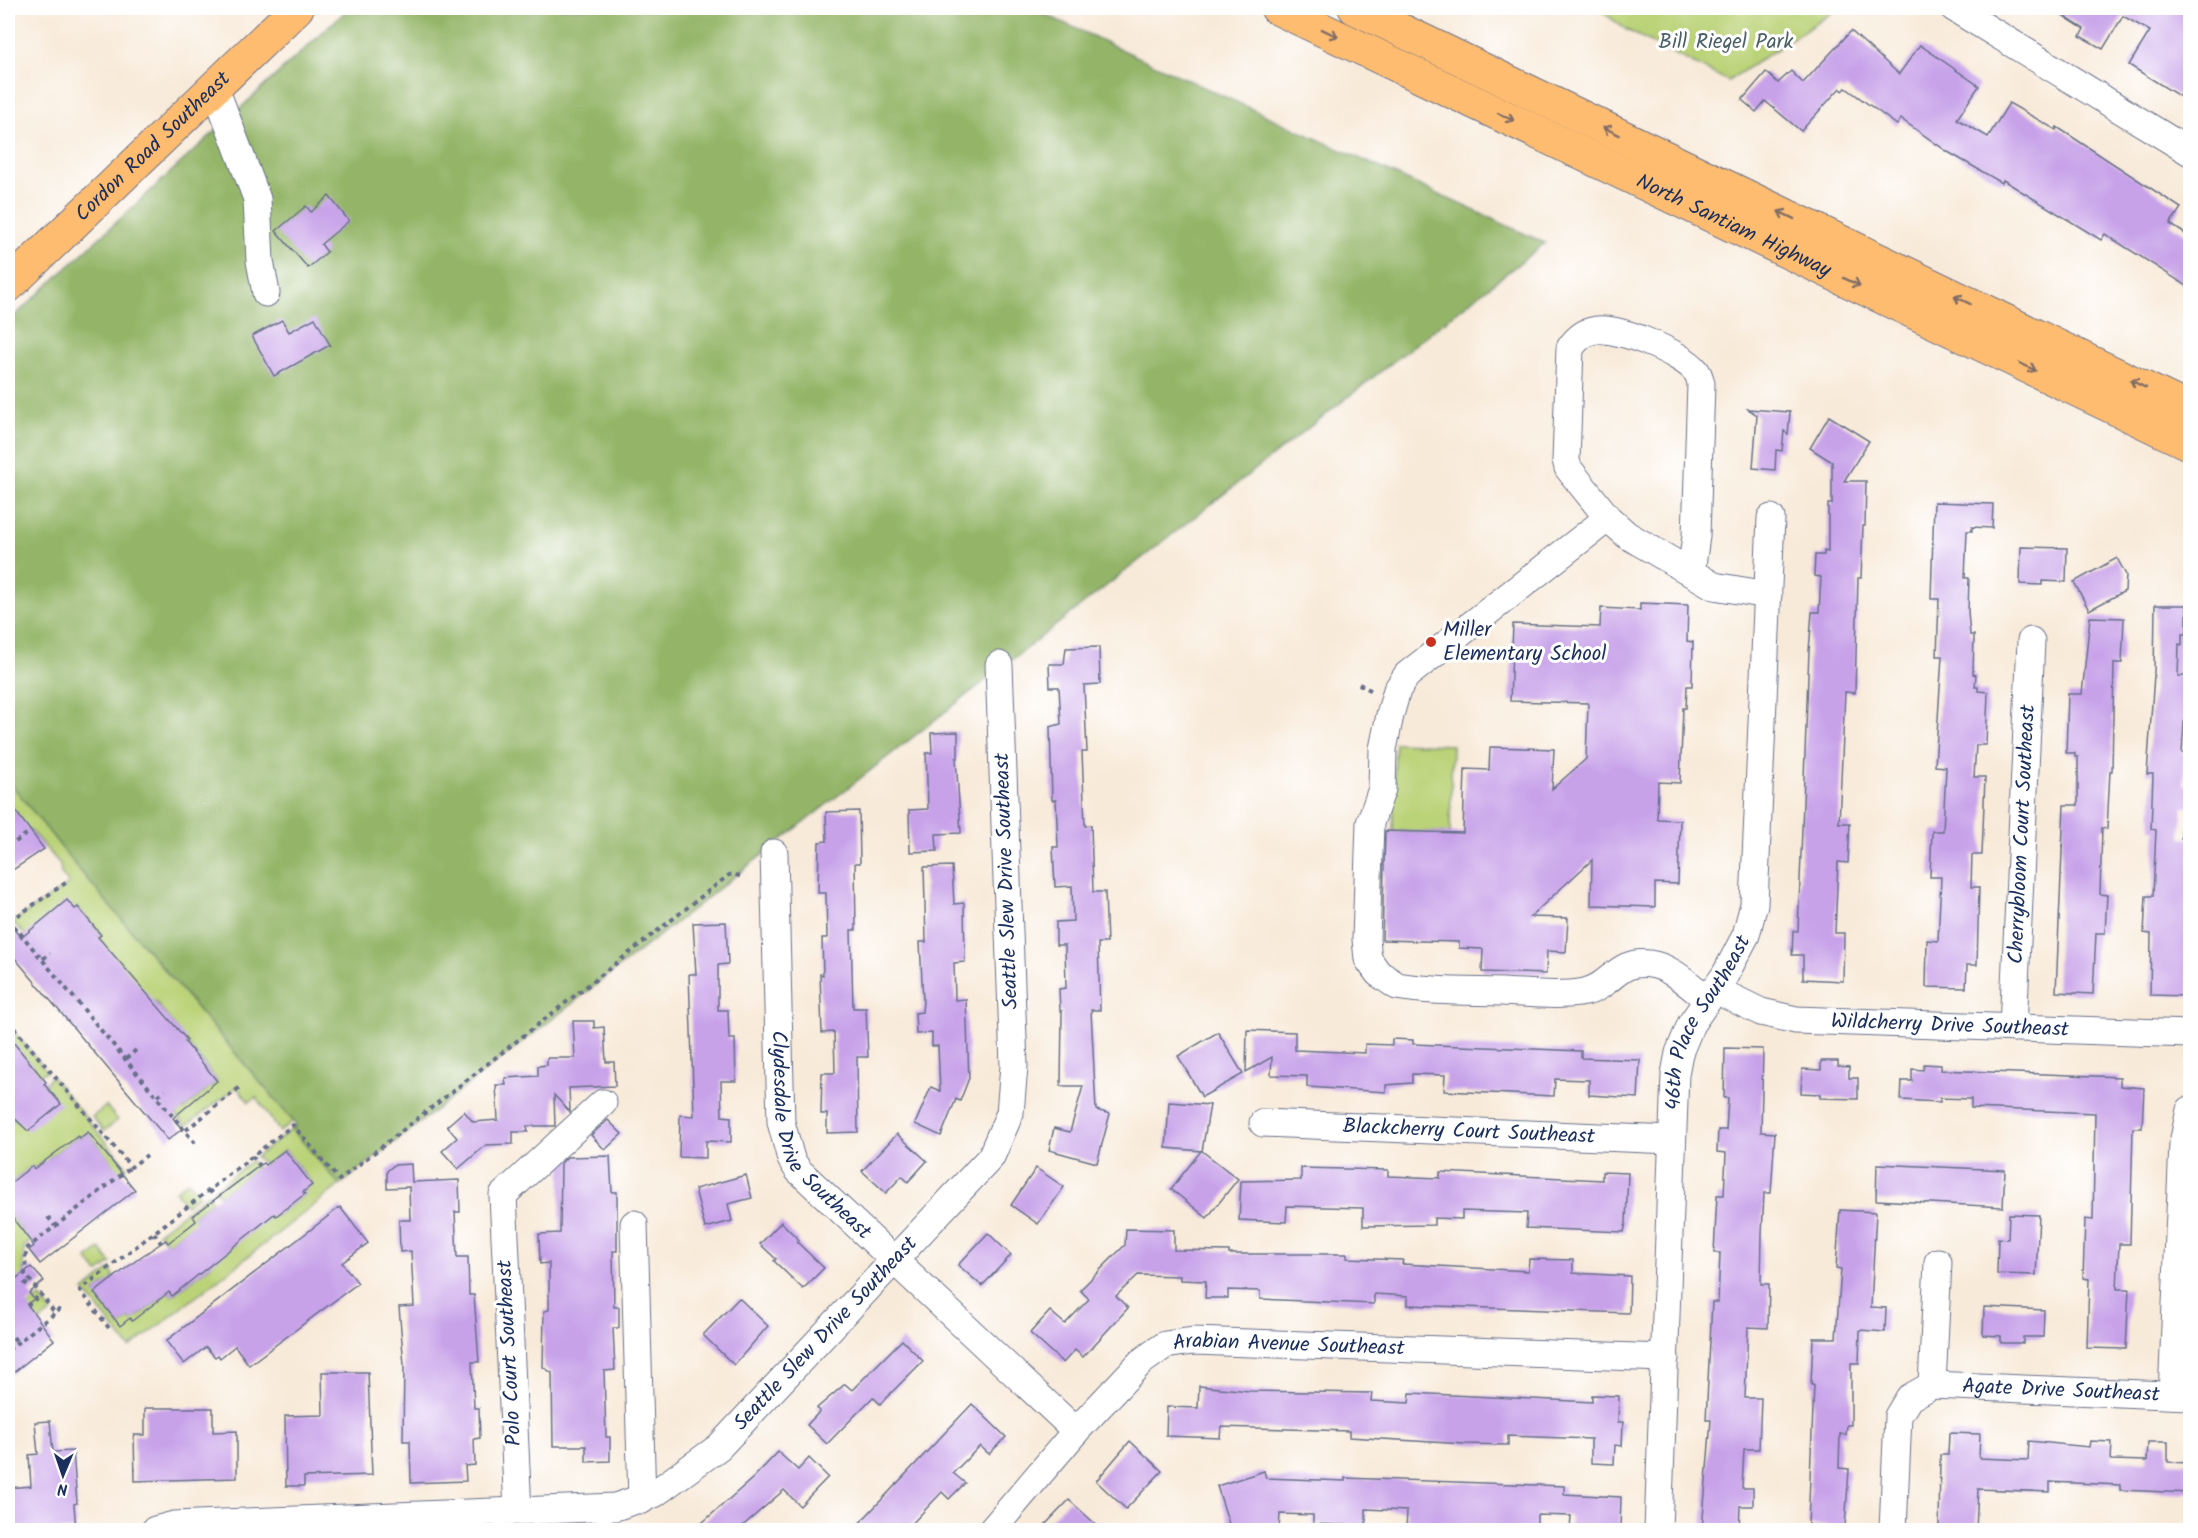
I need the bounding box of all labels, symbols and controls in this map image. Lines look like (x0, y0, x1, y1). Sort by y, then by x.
park label: Bill Riegel Park (1659, 26, 1794, 59)
one-way arrow (1320, 27, 1338, 39)
street label: Cordon Road Southeast (67, 63, 239, 230)
one-way arrow (1496, 111, 1514, 123)
one-way arrow (1602, 124, 1620, 136)
street label: North Santiam Highway (1630, 165, 1837, 287)
one-way arrow (1778, 209, 1796, 221)
one-way arrow (1843, 277, 1861, 289)
one-way arrow (1954, 293, 1972, 305)
one-way arrow (2018, 361, 2036, 373)
one-way arrow (2129, 378, 2147, 390)
place label: Miller Elementary School (1443, 614, 1606, 671)
marker: Miller Elementary School (1424, 635, 1438, 649)
street label: Cherrybloom Court Southeast (1999, 703, 2045, 965)
street label: Seattle Slew Drive Southeast (986, 751, 1028, 1010)
street label: 46th Place Southeast (1657, 929, 1760, 1111)
street label: Wildcherry Drive Southeast (1830, 1005, 2070, 1046)
street label: Clydesdale Drive Southeast (762, 1030, 880, 1248)
street label: Blackcherry Court Southeast (1342, 1110, 1596, 1153)
street label: Seattle Slew Drive Southeast (726, 1228, 926, 1438)
street label: Polo Court Southeast (489, 1258, 531, 1447)
street label: Arabian Avenue Southeast (1171, 1324, 1406, 1365)
street label: Agate Drive Southeast (1962, 1370, 2161, 1411)
north arrow (33, 1445, 93, 1505)
text: N (57, 1476, 68, 1501)

